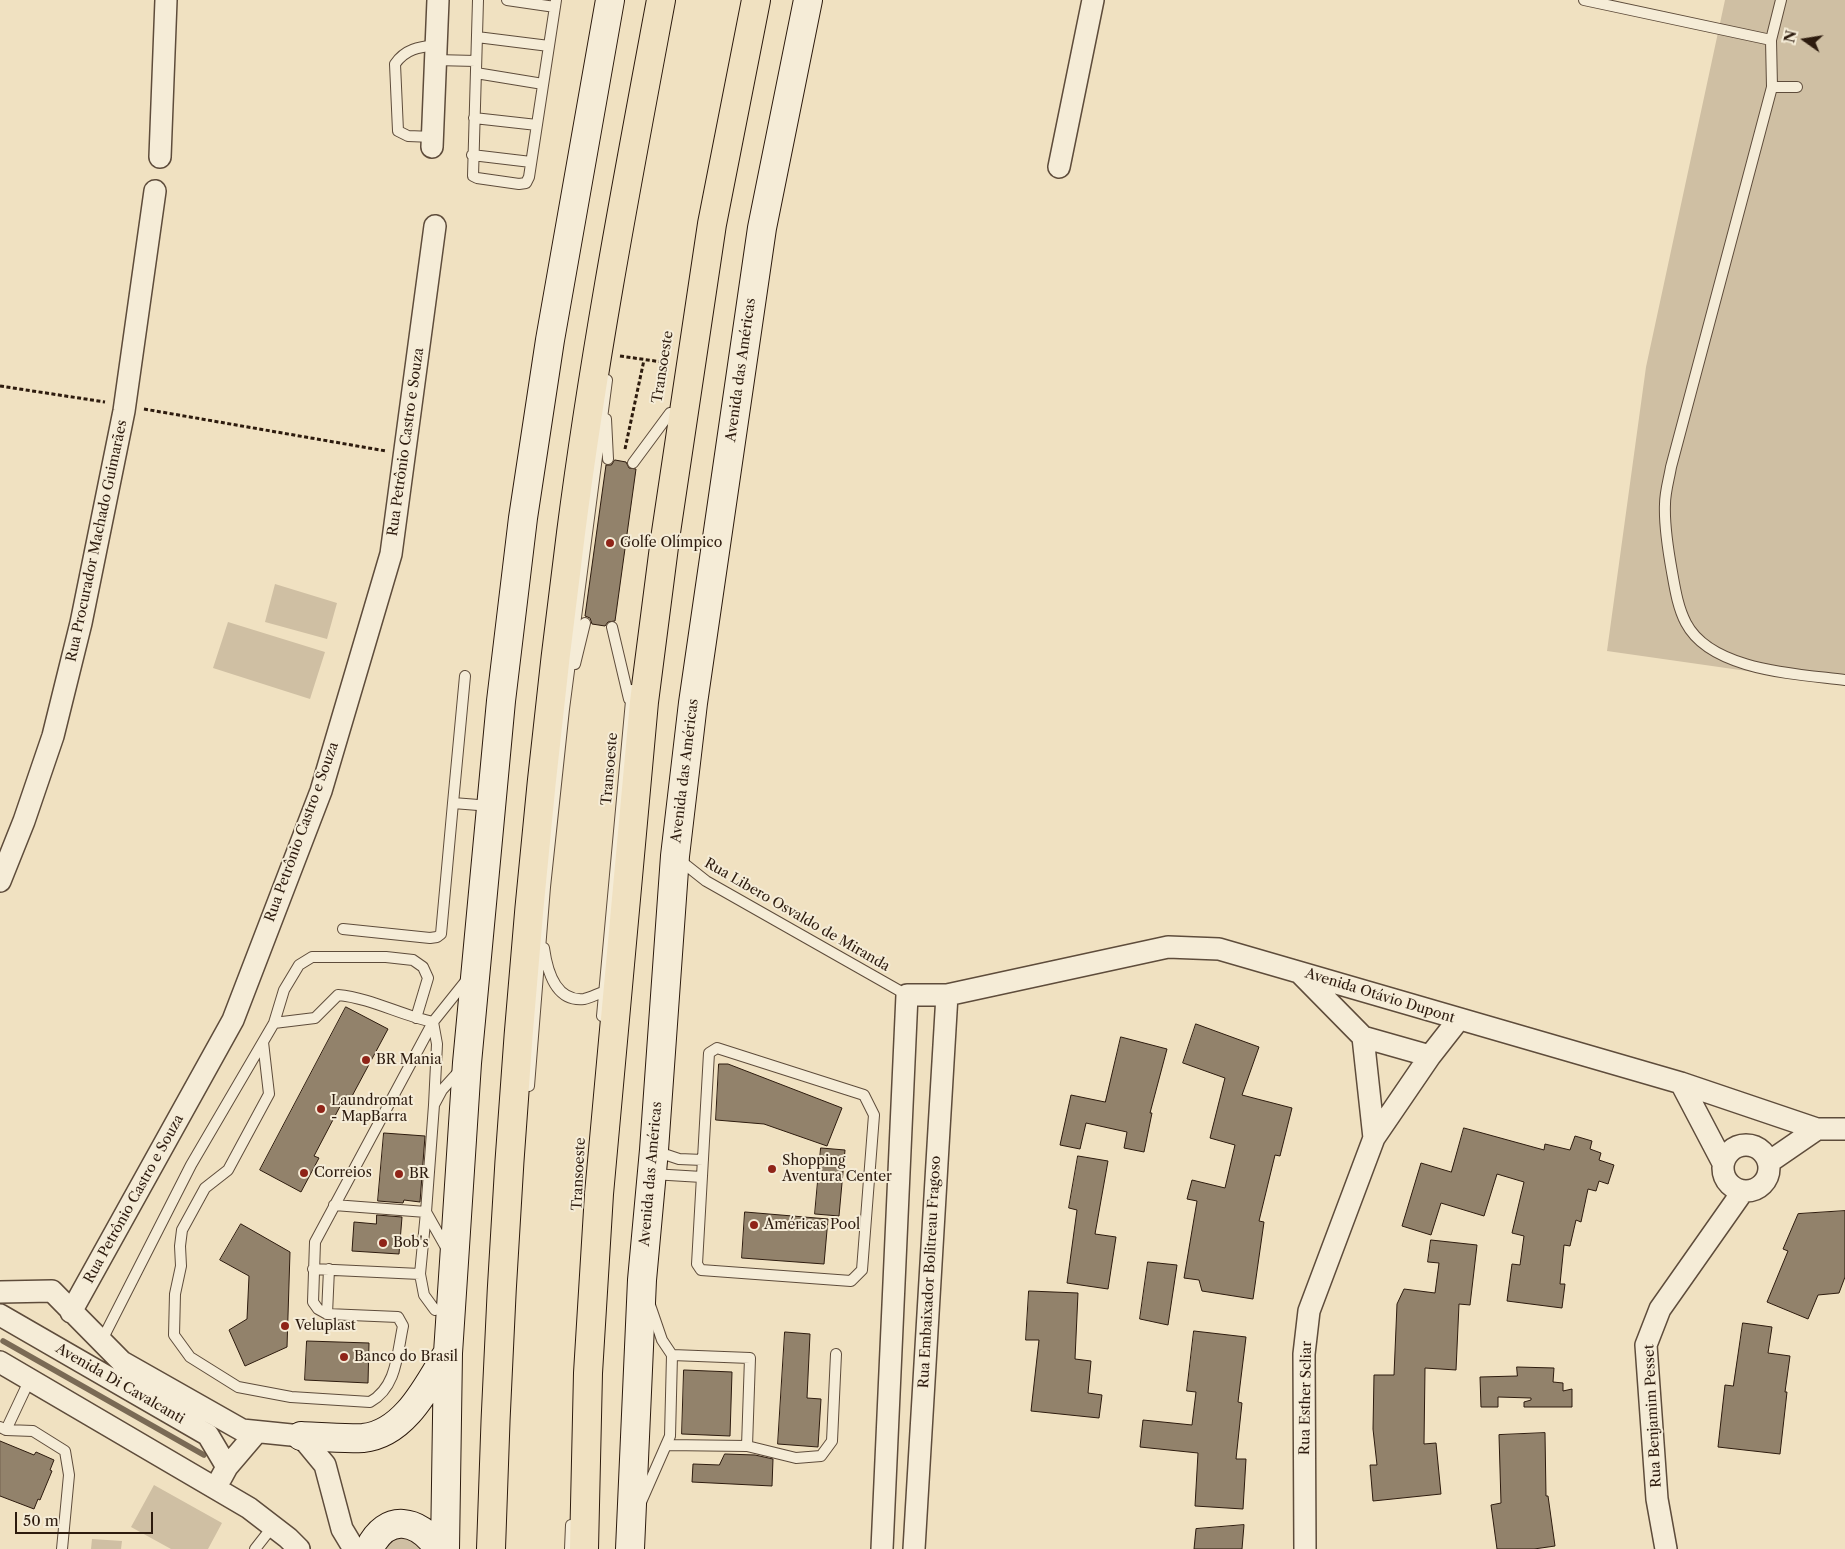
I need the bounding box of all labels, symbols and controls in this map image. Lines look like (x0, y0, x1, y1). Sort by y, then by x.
north arrow (1780, 15, 1830, 65)
text: N (1780, 29, 1801, 45)
street label: Avenida das Américas (723, 297, 759, 443)
street label: Transoeste (649, 330, 677, 404)
street label: Rua Petrônio Castro e Souza (384, 347, 428, 537)
street label: Rua Procurador Machado Guimarães (63, 418, 131, 664)
place label: Golfe Olímpico (620, 535, 722, 551)
marker: Golfe Olímpico (604, 537, 616, 549)
street label: Avenida das Américas (668, 698, 702, 844)
street label: Transoeste (598, 732, 622, 806)
street label: Rua Petrônio Castro e Souza (262, 740, 342, 924)
street label: Rua Libero Osvaldo de Miranda (701, 855, 893, 975)
street label: Avenida Otávio Dupont (1303, 965, 1457, 1027)
place label: BR Mania (376, 1052, 442, 1068)
marker: BR Mania (360, 1054, 372, 1066)
place label: Laundromat - MapBarra (331, 1093, 413, 1126)
street label: Avenida das Américas (636, 1101, 666, 1247)
marker: Laundromat - MapBarra (315, 1103, 327, 1115)
street label: Rua Petrônio Castro e Souza (81, 1112, 187, 1286)
street label: Transoeste (569, 1137, 589, 1211)
place label: Shopping Aventura Center (782, 1153, 892, 1186)
street label: Rua Embaixador Bolitreau Fragoso (916, 1155, 944, 1389)
marker: Shopping Aventura Center (766, 1163, 778, 1175)
place label: Correios (314, 1165, 372, 1181)
place label: BR (409, 1166, 429, 1182)
marker: Correios (298, 1167, 310, 1179)
marker: BR (393, 1168, 405, 1180)
place label: Américas Pool (764, 1217, 860, 1233)
marker: Américas Pool (748, 1219, 760, 1231)
place label: Bob's (393, 1235, 429, 1251)
marker: Bob's (377, 1237, 389, 1249)
place label: Veluplast (295, 1318, 356, 1334)
marker: Veluplast (279, 1320, 291, 1332)
street label: Avenida Di Cavalcanti (53, 1340, 187, 1428)
street label: Rua Esther Scliar (1297, 1341, 1315, 1455)
street label: Rua Benjamim Pesset (1641, 1344, 1665, 1488)
place label: Banco do Brasil (354, 1349, 458, 1365)
marker: Banco do Brasil (338, 1351, 350, 1363)
scale bar (18, 1502, 155, 1534)
text: 50 m (23, 1511, 59, 1530)

